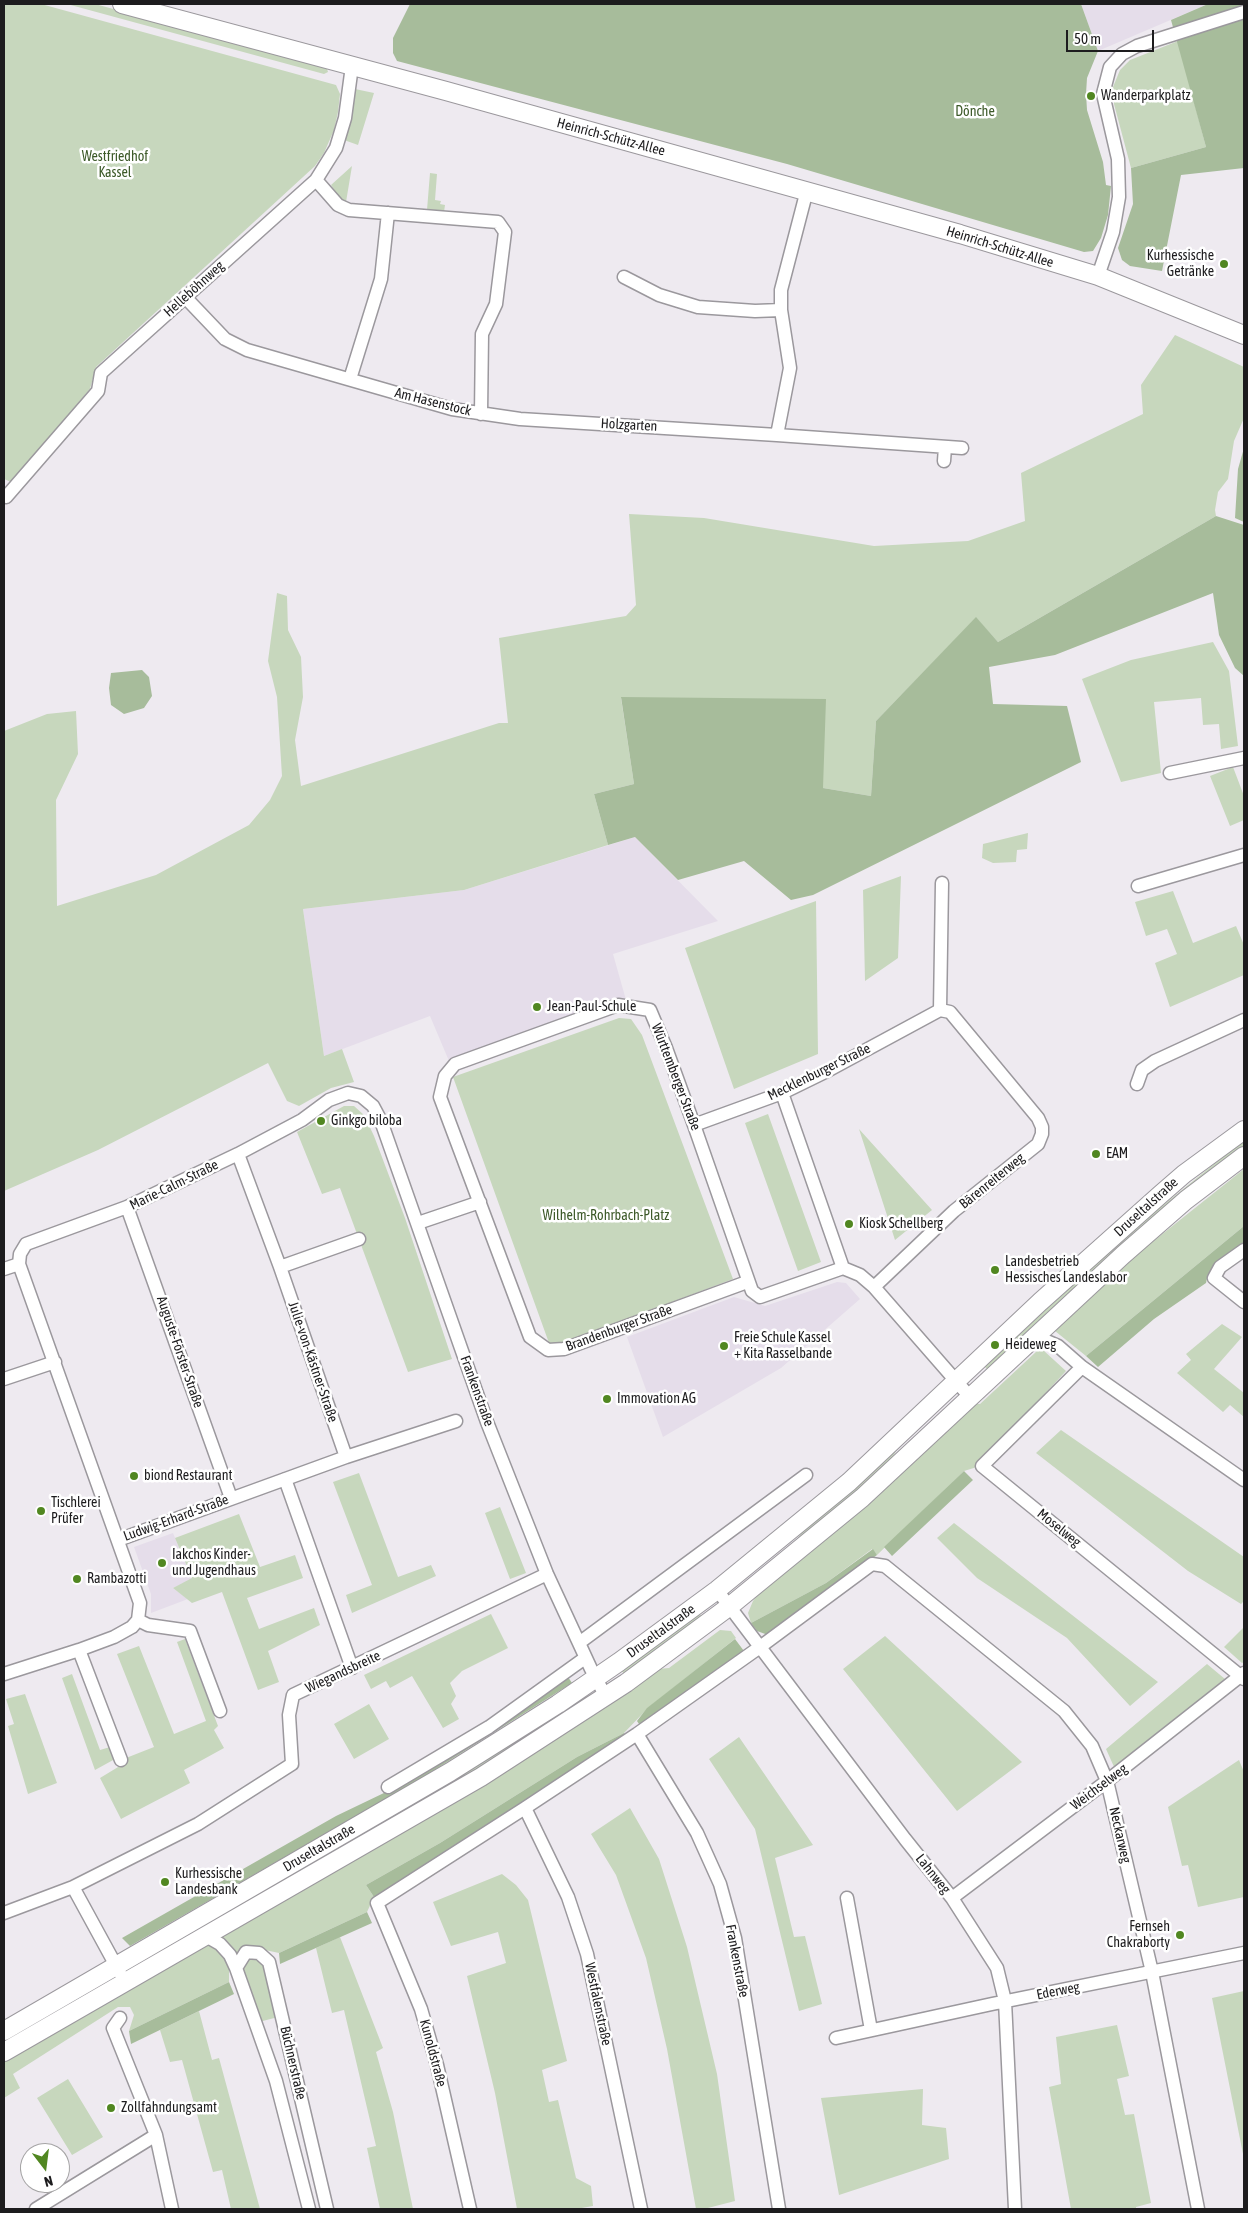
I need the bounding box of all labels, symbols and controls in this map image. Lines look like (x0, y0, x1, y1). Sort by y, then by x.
scale bar (1068, 20, 1156, 52)
text: 50 m (1074, 30, 1101, 47)
place label: Wanderparkplatz (1101, 88, 1191, 104)
marker: Wanderparkplatz (1085, 90, 1097, 102)
park label: Dönche (955, 104, 995, 120)
street label: Heinrich-Schütz-Allee (555, 114, 667, 160)
park label: Westfriedhof Kassel (82, 149, 148, 182)
street label: Heinrich-Schütz-Allee (944, 223, 1056, 271)
place label: Kurhessische Getränke (1147, 248, 1214, 280)
street label: Helleböhnweg (160, 257, 228, 321)
marker: Kurhessische Getränke (1218, 258, 1230, 270)
street label: Am Hasenstock (393, 384, 473, 420)
street label: Holzgarten (600, 415, 658, 435)
place label: Jean-Paul-Schule (547, 999, 636, 1015)
marker: Jean-Paul-Schule (531, 1001, 543, 1013)
street label: Württemberger Straße (648, 1021, 704, 1133)
street label: Mecklenburger Straße (765, 1040, 873, 1104)
place label: Ginkgo biloba (331, 1113, 402, 1129)
marker: Ginkgo biloba (315, 1115, 327, 1127)
place label: EAM (1106, 1146, 1128, 1162)
marker: EAM (1090, 1148, 1102, 1160)
street label: Bärenreiterweg (956, 1150, 1028, 1212)
street label: Marie-Calm-Straße (127, 1156, 221, 1214)
street label: Druseltalstraße (1111, 1174, 1181, 1240)
park label: Wilhelm-Rohrbach-Platz (543, 1208, 669, 1224)
place label: Kiosk Schellberg (859, 1216, 943, 1232)
marker: Kiosk Schellberg (843, 1218, 855, 1230)
place label: Landesbetrieb Hessisches Landeslabor (1005, 1254, 1127, 1286)
marker: Landesbetrieb Hessisches Landeslabor (989, 1264, 1001, 1276)
street label: Auguste-Förster-Straße (153, 1294, 207, 1410)
street label: Julie-von-Kästner-Straße (284, 1299, 342, 1425)
street label: Brandenburger Straße (563, 1301, 675, 1355)
place label: Freie Schule Kassel + Kita Rasselbande (734, 1330, 832, 1362)
place label: Heideweg (1005, 1337, 1056, 1353)
marker: Heideweg (989, 1339, 1001, 1351)
marker: Freie Schule Kassel + Kita Rasselbande (718, 1340, 730, 1352)
street label: Frankenstraße (456, 1353, 498, 1429)
place label: Immovation AG (617, 1391, 696, 1407)
marker: Immovation AG (601, 1393, 613, 1405)
place label: biond Restaurant (144, 1468, 233, 1484)
marker: biond Restaurant (128, 1470, 140, 1482)
street label: Ludwig-Erhard-Straße (121, 1491, 231, 1545)
place label: Tischlerei Prüfer (51, 1495, 101, 1528)
marker: Tischlerei Prüfer (35, 1505, 47, 1517)
street label: Moselweg (1034, 1505, 1084, 1551)
place label: Iakchos Kinder- und Jugendhaus (172, 1547, 256, 1580)
marker: Iakchos Kinder- und Jugendhaus (156, 1557, 168, 1569)
place label: Rambazotti (87, 1571, 146, 1587)
marker: Rambazotti (71, 1573, 83, 1585)
street label: Druseltalstraße (624, 1601, 698, 1661)
street label: Wiegandsbreite (303, 1647, 383, 1697)
street label: Weichselweg (1067, 1760, 1131, 1814)
street label: Neckarweg (1105, 1805, 1135, 1865)
street label: Druseltalstraße (280, 1821, 358, 1875)
street label: Lahnweg (912, 1851, 954, 1897)
place label: Kurhessische Landesbank (175, 1866, 242, 1898)
marker: Kurhessische Landesbank (159, 1876, 171, 1888)
place label: Fernseh Chakraborty (1107, 1919, 1170, 1951)
street label: Frankenstraße (722, 1923, 752, 1999)
marker: Fernseh Chakraborty (1174, 1929, 1186, 1941)
street label: Westfalenstraße (581, 1961, 615, 2047)
street label: Ederweg (1035, 1979, 1081, 2003)
street label: Kunoldstraße (416, 2017, 450, 2089)
street label: Büchnerstraße (276, 2025, 310, 2101)
place label: Zollfahndungsamt (121, 2100, 217, 2116)
marker: Zollfahndungsamt (105, 2102, 117, 2114)
north arrow (20, 2143, 70, 2193)
text: N (43, 2173, 55, 2190)

